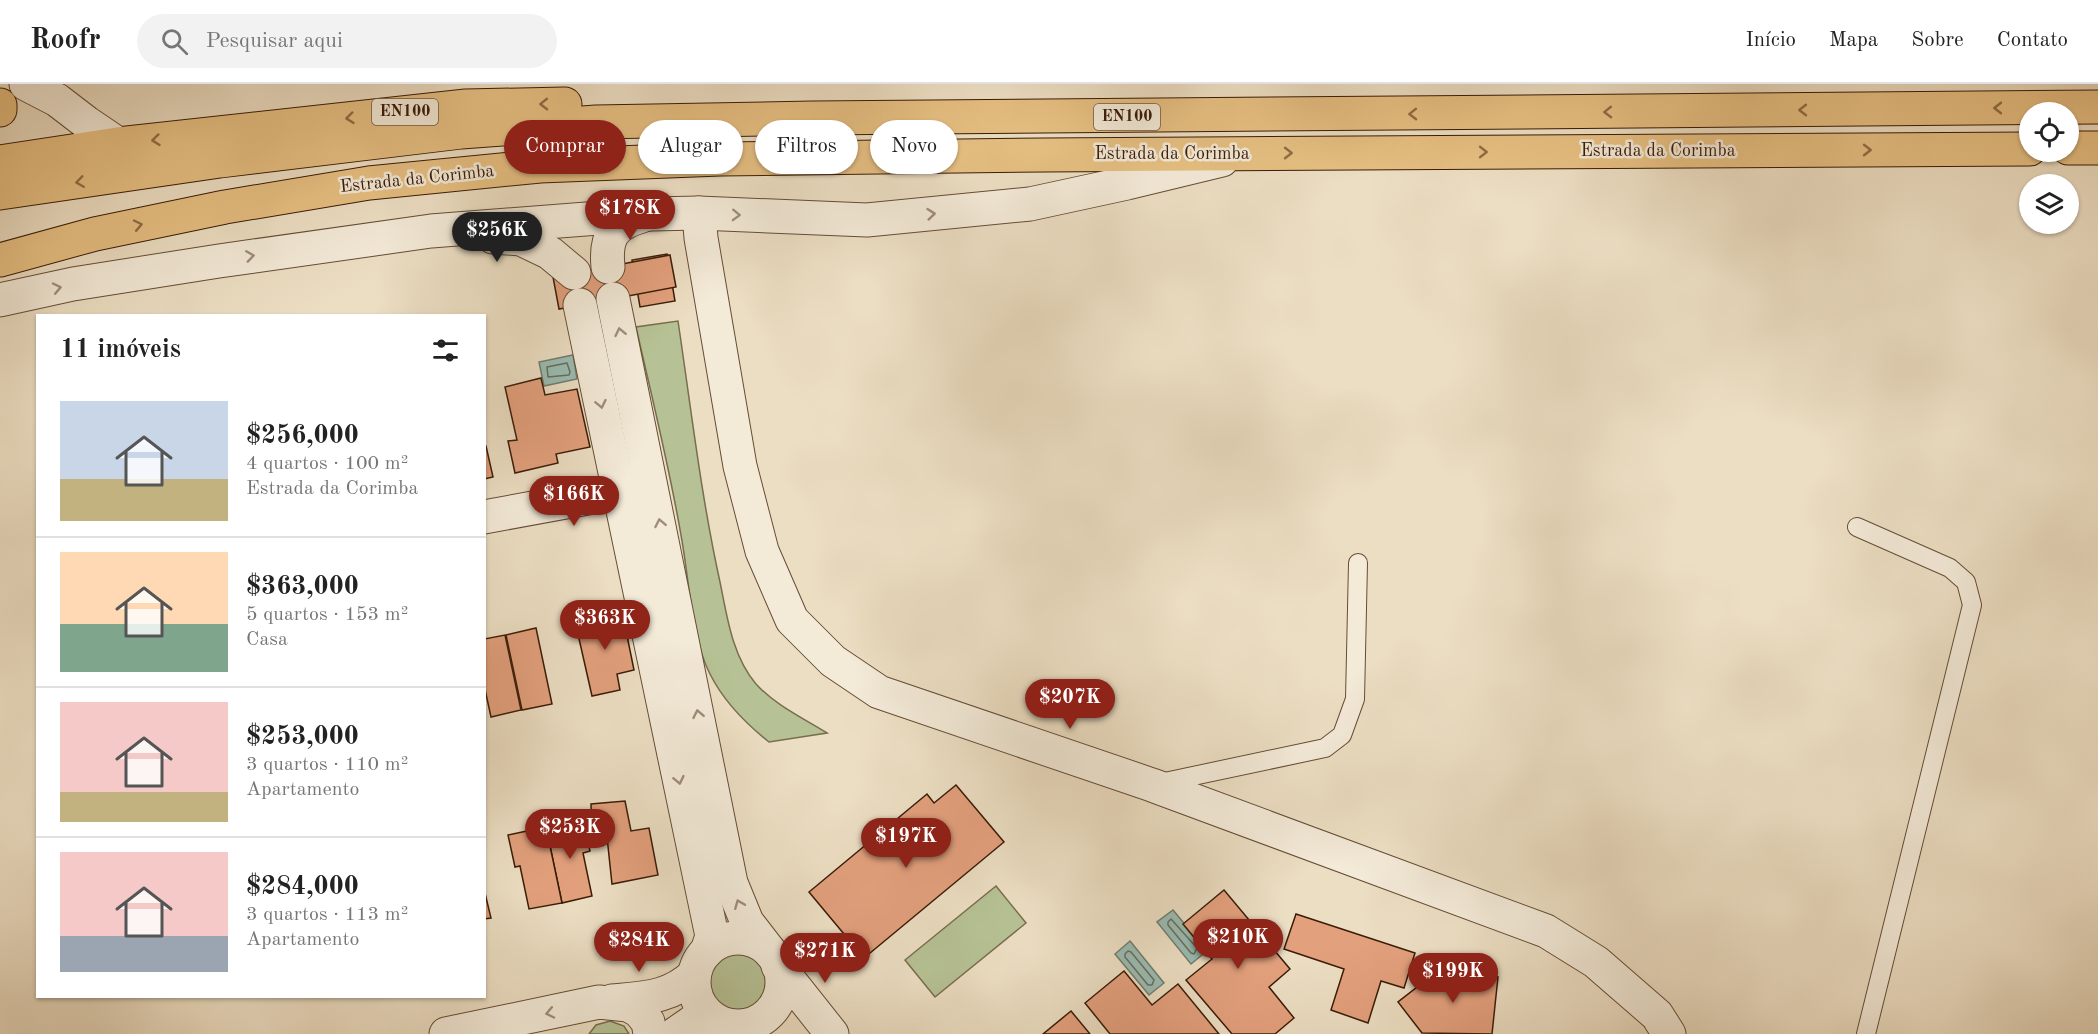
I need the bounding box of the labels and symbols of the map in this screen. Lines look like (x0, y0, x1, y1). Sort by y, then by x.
one-way arrow (540, 98, 549, 110)
road number: EN100 (372, 99, 438, 125)
one-way arrow (1993, 102, 2002, 114)
one-way arrow (1798, 103, 1807, 116)
road number: EN100 (1094, 104, 1160, 130)
one-way arrow (1603, 106, 1612, 118)
one-way arrow (1408, 108, 1417, 120)
one-way arrow (346, 111, 355, 124)
one-way arrow (152, 133, 161, 145)
street label: Estrada da Corimba (1580, 142, 1736, 160)
one-way arrow (1862, 144, 1871, 156)
street label: Estrada da Corimba (1094, 145, 1250, 163)
one-way arrow (1478, 146, 1487, 158)
one-way arrow (1283, 147, 1292, 159)
street label: Estrada da Corimba (339, 162, 495, 196)
one-way arrow (76, 175, 85, 187)
pin: $178K (588, 190, 672, 241)
one-way arrow (732, 208, 741, 221)
one-way arrow (926, 208, 935, 221)
pin: $256K (455, 212, 539, 263)
one-way arrow (133, 219, 143, 232)
one-way arrow (245, 251, 254, 263)
one-way arrow (52, 282, 62, 295)
one-way arrow (614, 327, 627, 337)
one-way arrow (594, 398, 607, 408)
pin: $166K (532, 476, 616, 527)
one-way arrow (654, 518, 667, 528)
pin: $363K (563, 600, 647, 651)
pin: $207K (1028, 679, 1112, 730)
one-way arrow (692, 710, 705, 720)
one-way arrow (672, 774, 685, 784)
pin: $253K (528, 809, 612, 860)
pin: $197K (864, 818, 948, 869)
one-way arrow (734, 900, 747, 910)
pin: $210K (1196, 919, 1280, 970)
pin: $284K (597, 922, 681, 973)
pin: $271K (783, 933, 867, 984)
pin: $199K (1411, 953, 1495, 1004)
one-way arrow (545, 1005, 555, 1018)

